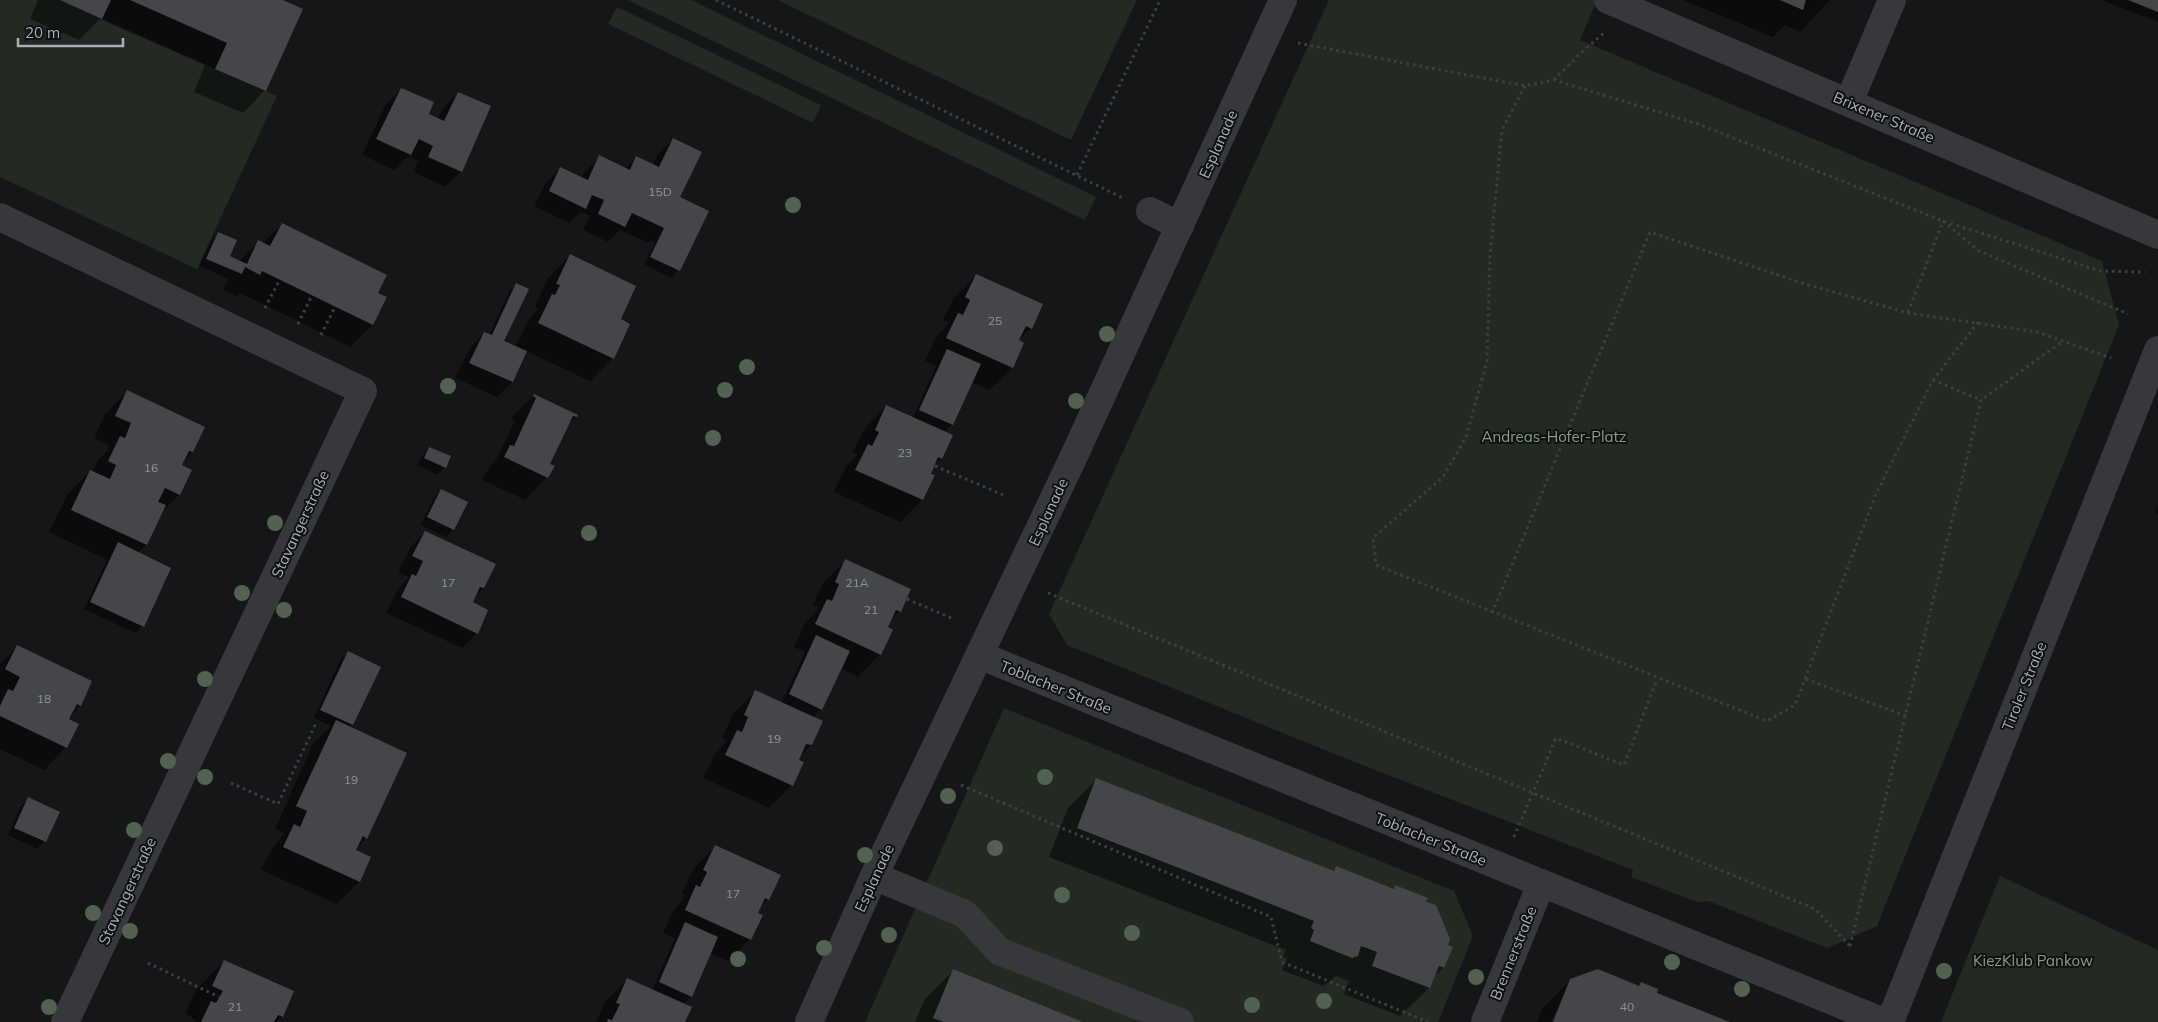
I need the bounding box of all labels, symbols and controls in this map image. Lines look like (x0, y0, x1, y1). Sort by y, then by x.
scale bar (18, 15, 122, 47)
text: 20 m (25, 23, 60, 42)
street label: Brixener Straße (1831, 87, 1937, 147)
street label: Esplanade (1195, 107, 1241, 181)
house number: 15D (648, 184, 672, 199)
house number: 25 (988, 313, 1002, 328)
park label: Andreas-Hofer-Platz (1481, 427, 1627, 446)
house number: 23 (898, 445, 912, 460)
house number: 16 (144, 460, 158, 475)
street label: Stavangerstraße (267, 467, 333, 581)
street label: Esplanade (1024, 475, 1072, 549)
house number: 17 (441, 575, 455, 590)
house number: 21A (845, 575, 869, 590)
house number: 21 (864, 602, 878, 617)
street label: Tiroler Straße (1998, 639, 2050, 733)
street label: Toblacher Straße (998, 656, 1114, 718)
house number: 18 (37, 691, 51, 706)
house number: 19 (767, 731, 781, 746)
house number: 19 (344, 772, 358, 787)
street label: Toblacher Straße (1373, 808, 1489, 870)
street label: Stavangerstraße (94, 834, 160, 948)
street label: Esplanade (850, 841, 898, 915)
house number: 17 (726, 886, 740, 901)
street label: Brennerstraße (1486, 903, 1540, 1003)
park label: KiezKlub Pankow (1973, 951, 2093, 970)
house number: 21 (228, 999, 242, 1014)
house number: 40 (1620, 999, 1634, 1014)

